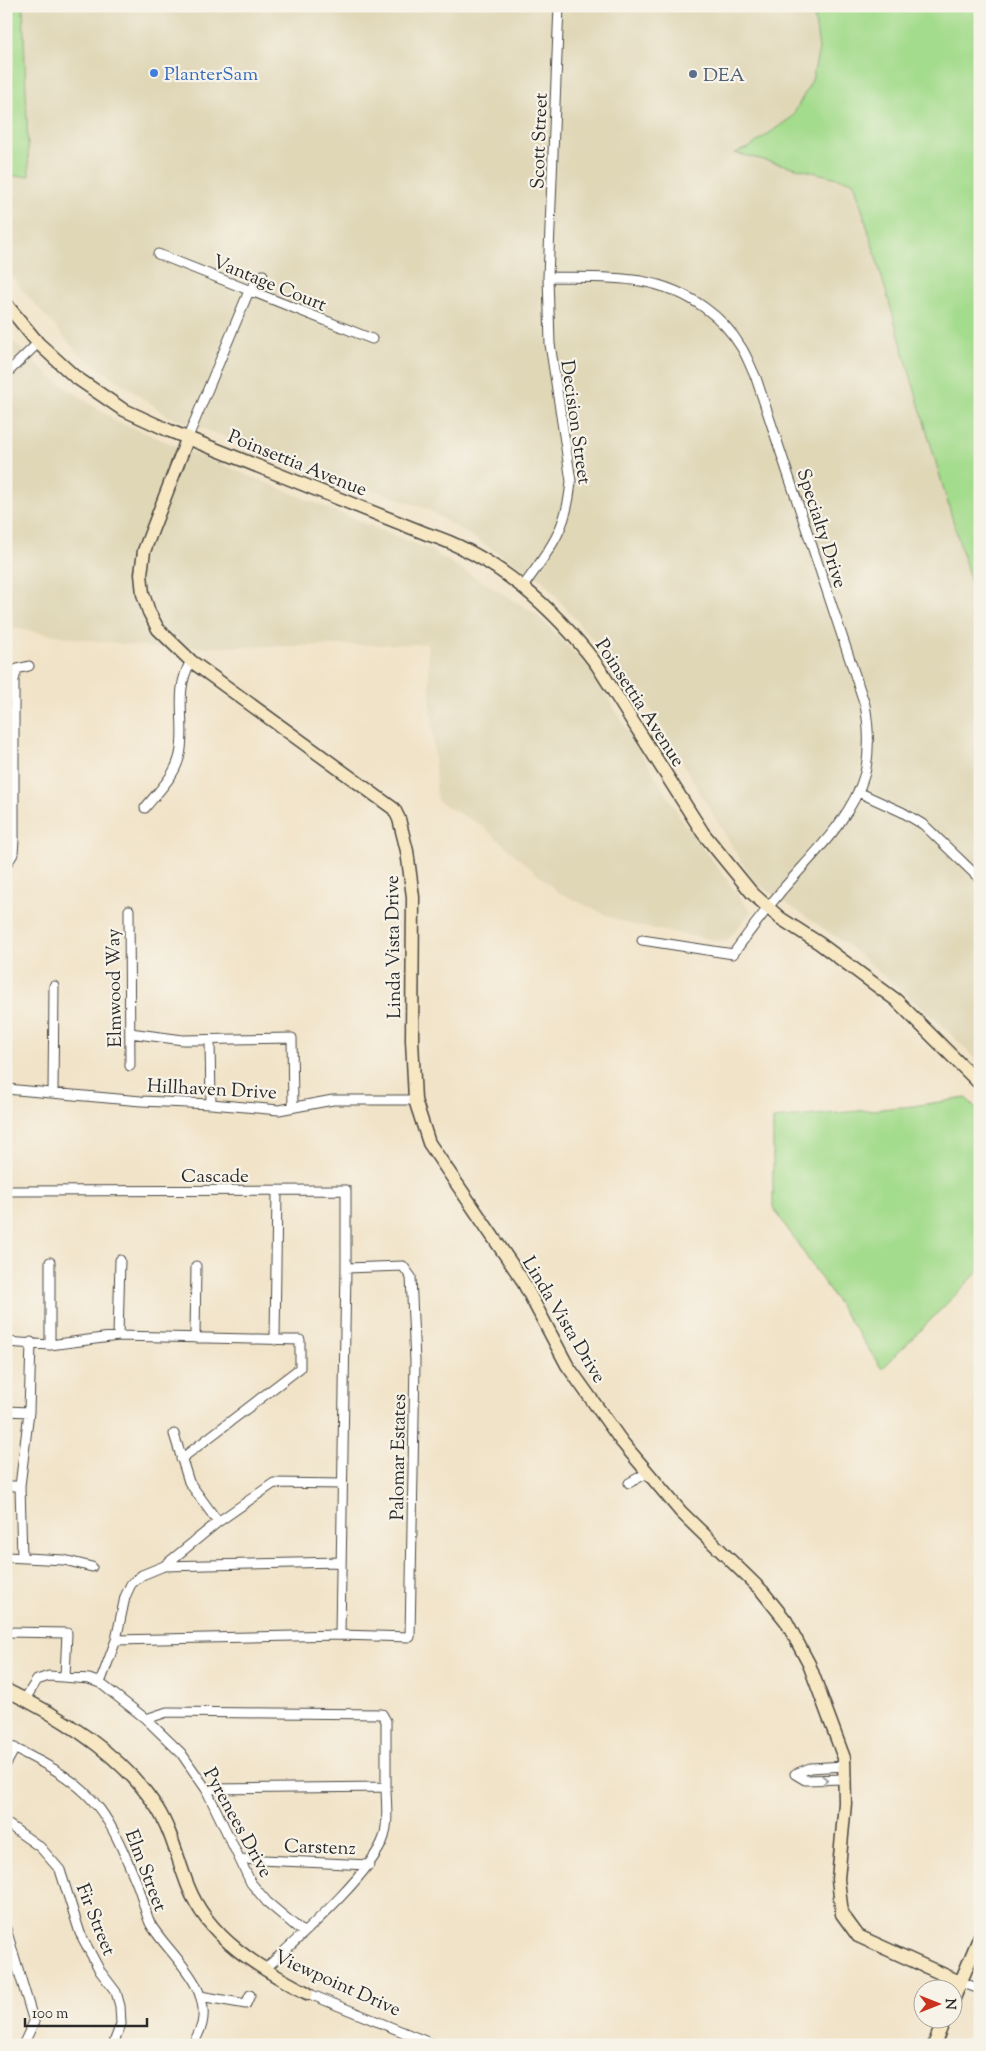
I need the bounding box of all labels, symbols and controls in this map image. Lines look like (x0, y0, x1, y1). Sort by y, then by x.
place label: PlanterSam (164, 62, 258, 89)
place label: DEA (703, 63, 746, 90)
marker: PlanterSam (148, 67, 160, 79)
marker: DEA (687, 68, 699, 80)
street label: Scott Street (525, 92, 556, 190)
street label: Vantage Court (208, 249, 331, 320)
street label: Decision Street (552, 358, 597, 487)
street label: Poinsettia Avenue (223, 424, 371, 505)
street label: Specialty Drive (789, 465, 853, 592)
street label: Poinsettia Avenue (587, 634, 691, 773)
street label: Linda Vista Drive (380, 875, 409, 1019)
street label: Elmwood Way (101, 928, 130, 1048)
street label: Hillhaven Drive (146, 1074, 278, 1107)
street label: Cascade (181, 1164, 249, 1191)
street label: Linda Vista Drive (514, 1252, 611, 1389)
street label: Palomar Estates (385, 1393, 414, 1521)
street label: Pyrenees Drive (195, 1763, 278, 1883)
one-way arrow (822, 1774, 830, 1785)
street label: Elm Street (117, 1826, 173, 1916)
street label: Carstenz (284, 1834, 356, 1863)
street label: Fir Street (68, 1880, 122, 1961)
street label: Viewpoint Drive (269, 1944, 405, 2024)
north arrow (914, 1978, 964, 2028)
scale bar (25, 1996, 148, 2028)
text: N (939, 1998, 959, 2010)
text: 100 m (32, 2004, 69, 2025)

